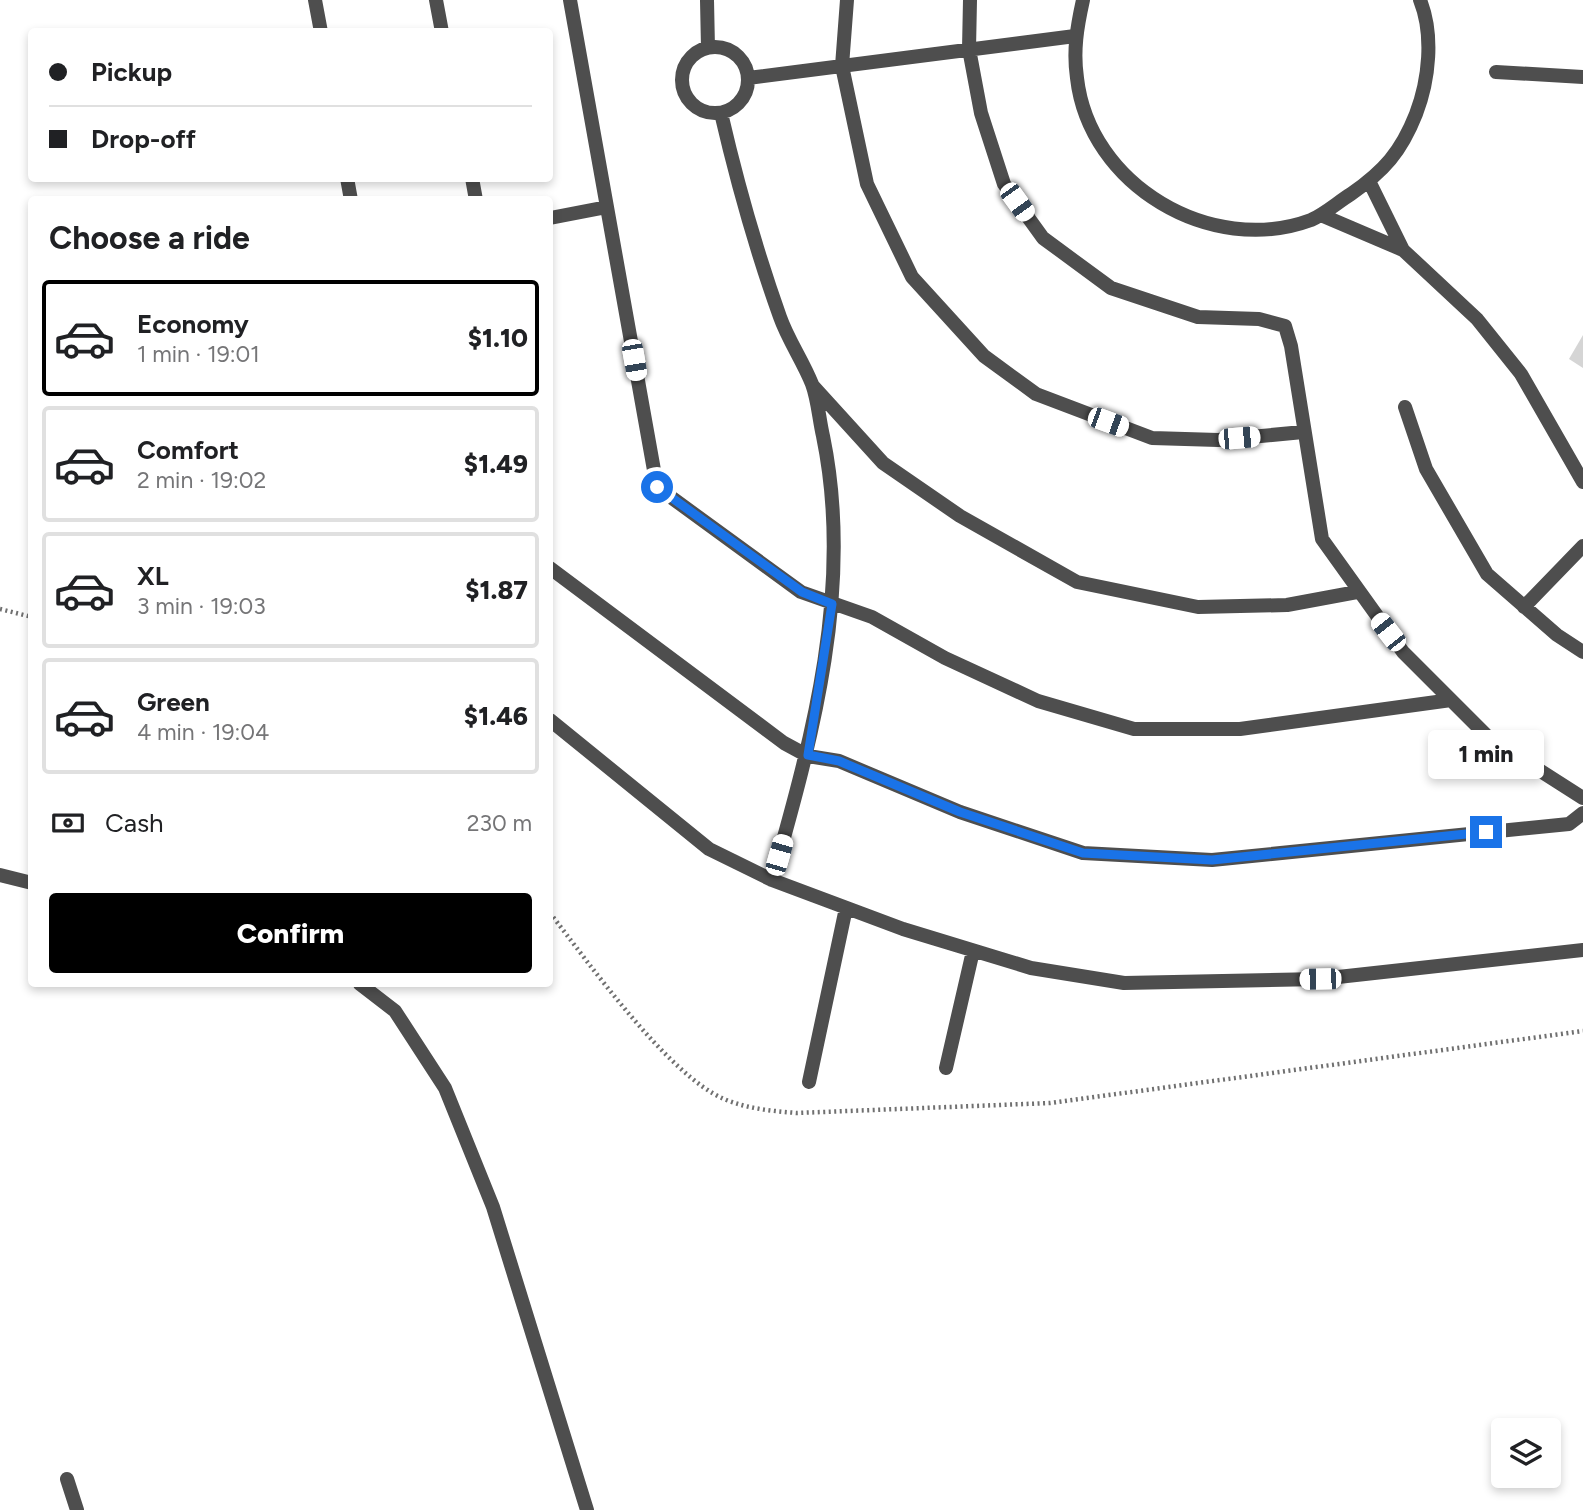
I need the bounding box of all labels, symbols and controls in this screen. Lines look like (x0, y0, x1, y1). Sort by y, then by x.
text: Pickup (91, 56, 172, 88)
text: Drop-off (91, 123, 196, 155)
car (997, 179, 1038, 225)
text: Choose a ride (49, 219, 250, 257)
icon: car (53, 307, 116, 370)
text: Economy (137, 308, 249, 340)
text: $1.10 (468, 322, 528, 354)
car (621, 337, 648, 383)
text: 1 min · 19:01 (137, 340, 260, 368)
car (1085, 405, 1132, 439)
car (1218, 426, 1261, 450)
icon: car (53, 433, 116, 496)
text: Comfort (137, 434, 239, 466)
text: $1.49 (464, 448, 528, 480)
text: 2 min · 19:02 (137, 466, 266, 494)
route start (641, 471, 673, 503)
icon: car (53, 559, 116, 622)
text: XL (137, 560, 169, 592)
text: $1.87 (465, 574, 528, 606)
text: 3 min · 19:03 (137, 592, 266, 620)
car (1367, 609, 1410, 655)
icon: car (53, 685, 116, 748)
text: Green (137, 686, 210, 718)
text: $1.46 (464, 700, 528, 732)
text: 4 min · 19:04 (137, 718, 269, 746)
callout: 1 min (1428, 730, 1544, 780)
text: 1 min (1459, 740, 1513, 768)
icon: cash (49, 804, 87, 842)
text: Cash (105, 807, 164, 839)
text: 230 m (467, 809, 532, 837)
route end (1470, 816, 1502, 848)
car (764, 832, 795, 878)
button: Confirm (49, 893, 532, 973)
car (1299, 968, 1342, 990)
map controls (1491, 1418, 1561, 1488)
button: layers (1491, 1418, 1561, 1488)

